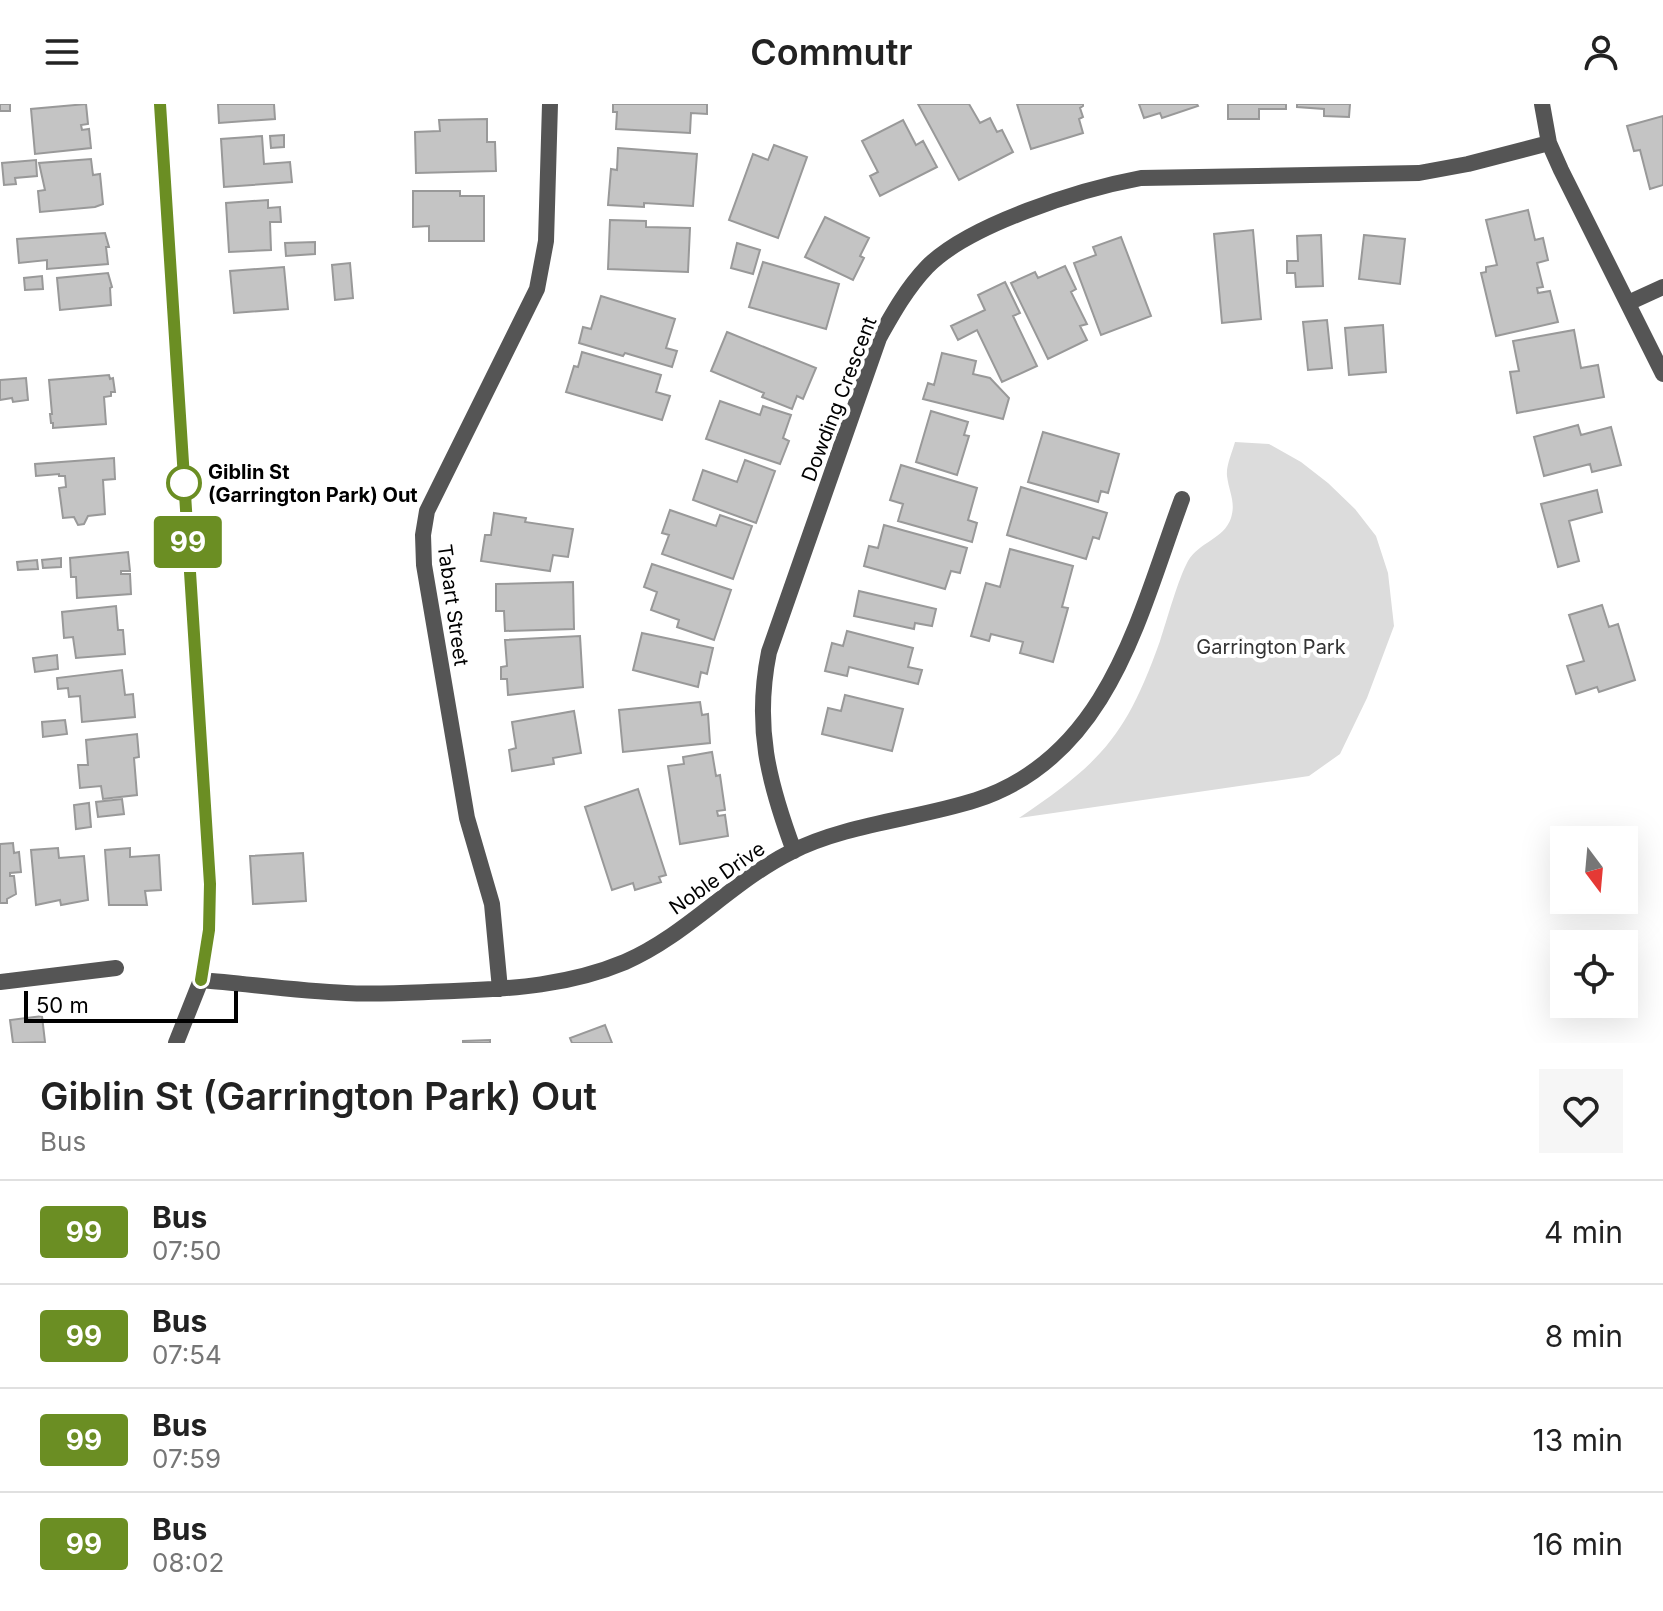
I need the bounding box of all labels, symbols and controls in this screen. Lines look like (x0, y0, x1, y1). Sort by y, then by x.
icon: menu (40, 30, 84, 74)
text: Commutr (750, 30, 913, 74)
icon: person (1579, 30, 1623, 74)
street label: Dowding Crescent (797, 313, 882, 485)
place label: Giblin St (Garrington Park) Out (208, 460, 418, 507)
marker: Giblin St (Garrington Park) Out (167, 466, 201, 500)
line badge: 99 (152, 516, 224, 568)
text: 99 (170, 525, 206, 559)
street label: Tabart Street (433, 543, 473, 668)
park label: Garrington Park (1196, 635, 1346, 659)
north arrow (1550, 826, 1638, 914)
map controls (1550, 826, 1638, 1018)
street label: Noble Drive (665, 836, 769, 920)
button: locate (1550, 930, 1638, 1018)
scale bar (24, 987, 238, 1023)
text: 50 m (36, 992, 89, 1018)
button: heart (1539, 1069, 1623, 1153)
text: Giblin St (Garrington Park) Out (40, 1073, 597, 1119)
text: Bus (40, 1126, 86, 1157)
text: Bus (152, 1199, 207, 1235)
text: 4 min (1544, 1214, 1623, 1250)
text: 99 (66, 1215, 102, 1249)
text: 07:50 (152, 1235, 221, 1266)
text: Bus (152, 1303, 207, 1339)
text: 8 min (1545, 1318, 1623, 1354)
text: 99 (66, 1319, 102, 1353)
text: 07:54 (152, 1339, 222, 1370)
text: Bus (152, 1407, 207, 1443)
text: 13 min (1533, 1422, 1623, 1458)
text: 99 (66, 1423, 102, 1457)
text: 07:59 (152, 1443, 221, 1474)
text: Bus (152, 1511, 207, 1547)
text: 16 min (1532, 1526, 1623, 1562)
text: 99 (66, 1527, 102, 1561)
text: 08:02 (152, 1547, 224, 1578)

